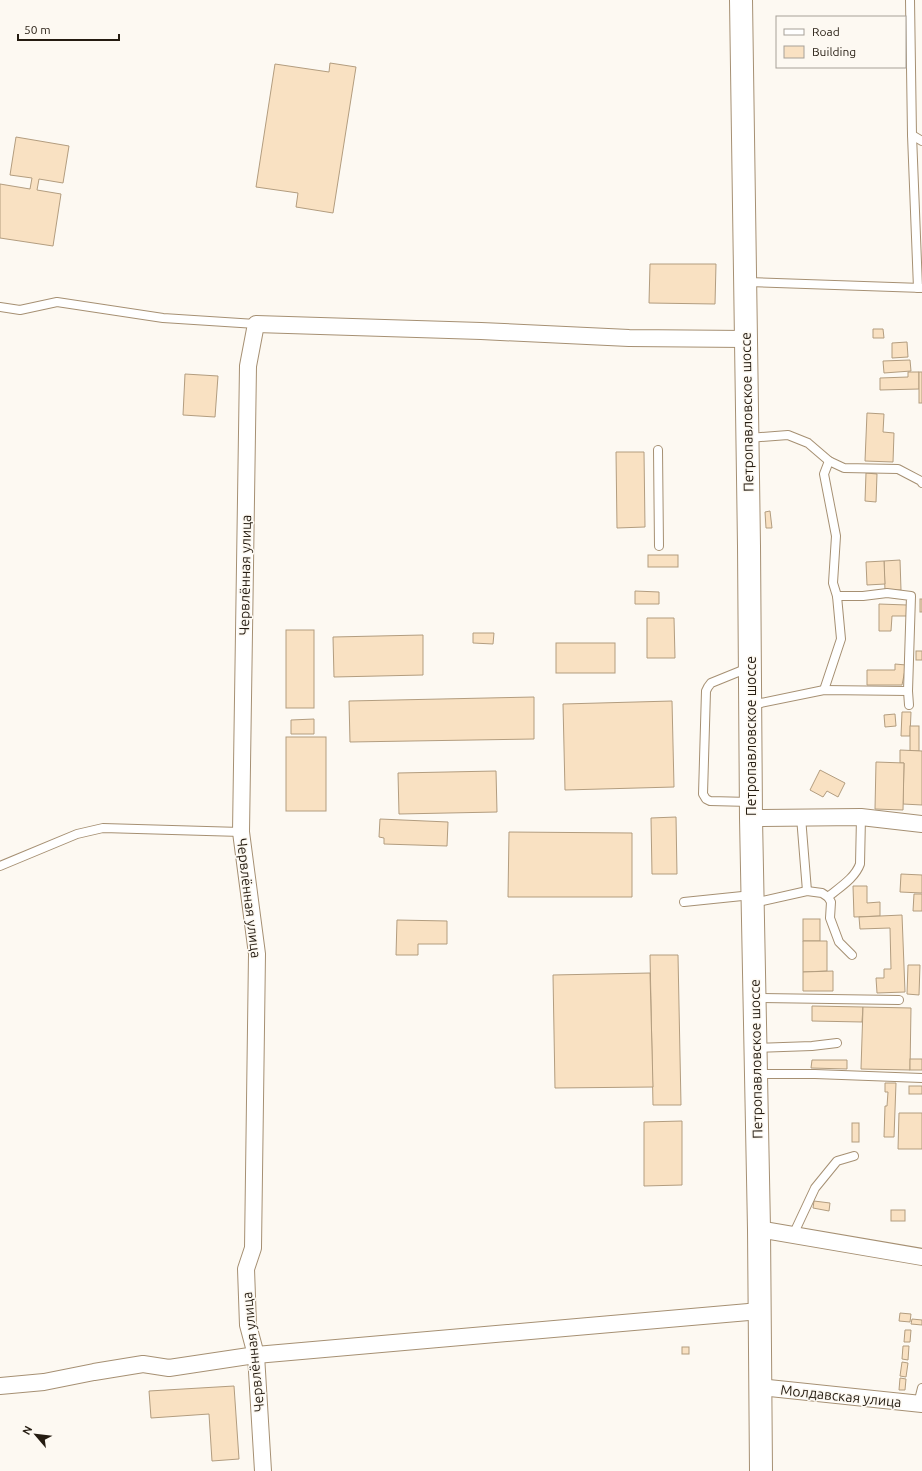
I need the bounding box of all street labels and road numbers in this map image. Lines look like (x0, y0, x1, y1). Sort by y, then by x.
street label: Петропавловское шоссе (738, 332, 756, 492)
street label: Червлённая улица (236, 514, 254, 636)
street label: Петропавловское шоссе (743, 656, 759, 816)
street label: Червлённая улица (234, 837, 264, 959)
street label: Петропавловское шоссе (747, 979, 765, 1139)
street label: Червлённая улица (239, 1291, 267, 1413)
street label: Молдавская улица (780, 1382, 902, 1410)

